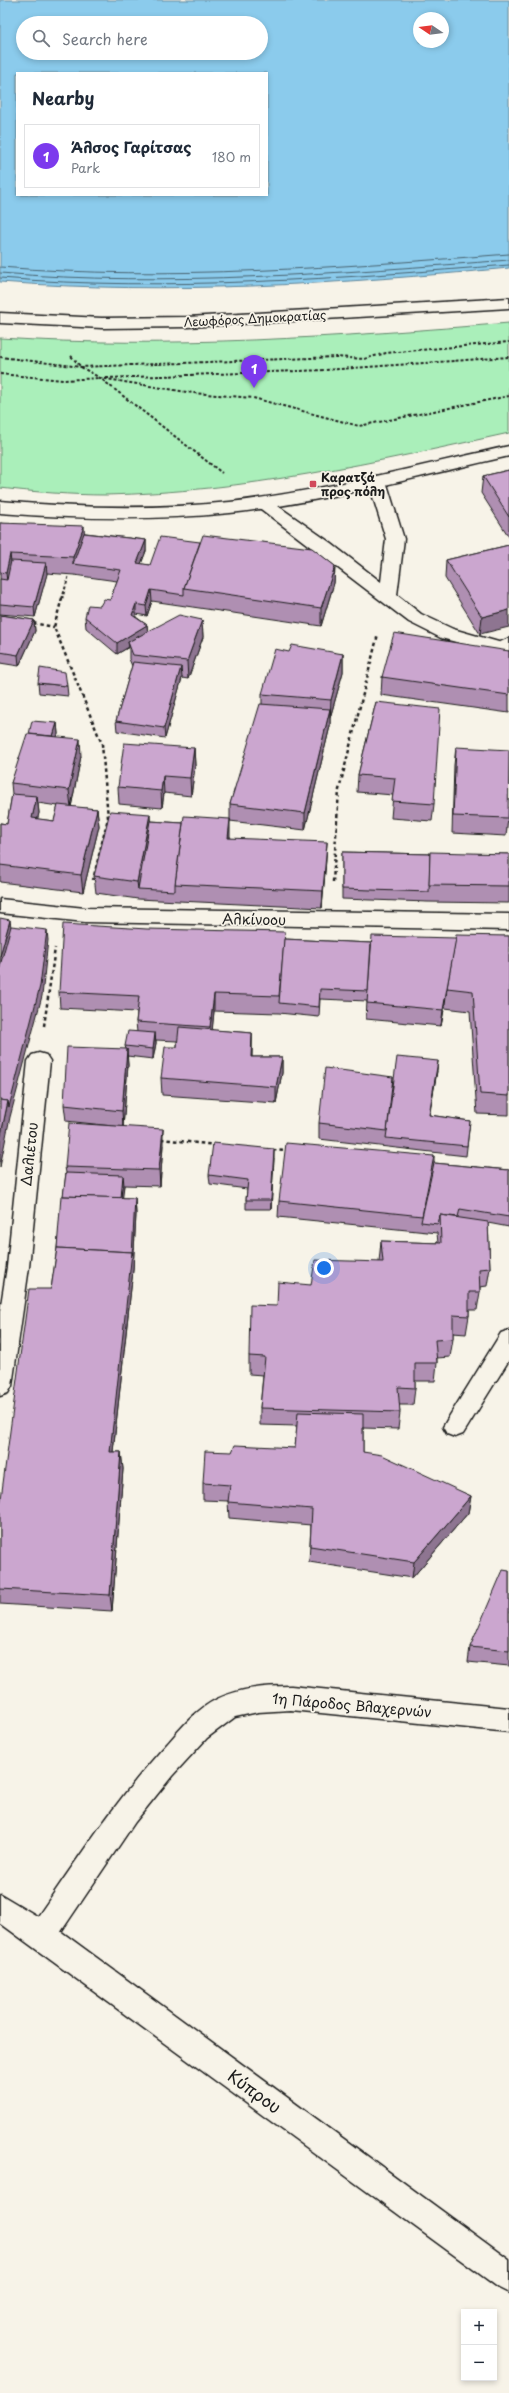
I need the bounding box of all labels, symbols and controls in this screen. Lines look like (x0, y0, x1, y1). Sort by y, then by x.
north arrow (413, 12, 449, 48)
search box (16, 16, 268, 60)
icon: search (30, 27, 52, 49)
text: Search here (62, 27, 148, 50)
text: Nearby (32, 85, 94, 111)
text: Άλσος Γαρίτσας (71, 135, 191, 158)
text: 1 (43, 147, 49, 166)
text: 180 m (212, 147, 251, 166)
text: Park (71, 158, 100, 177)
street label: Λεωφόρος Δημοκρατίας (183, 305, 327, 331)
pin: 1 (241, 355, 267, 388)
place label: Καρατζά προς πόλη (321, 468, 385, 500)
marker: Καρατζά προς πόλη (308, 479, 318, 489)
street label: Αλκίνοου (222, 908, 286, 930)
street label: Δαλιέτου (15, 1121, 43, 1187)
your location (314, 1258, 334, 1278)
street label: 1η Πάροδος Βλαχερνών (271, 1688, 433, 1722)
street label: Κύπρου (223, 2063, 287, 2119)
map controls (461, 2309, 497, 2381)
button: + (461, 2309, 497, 2345)
button: − (461, 2345, 497, 2381)

